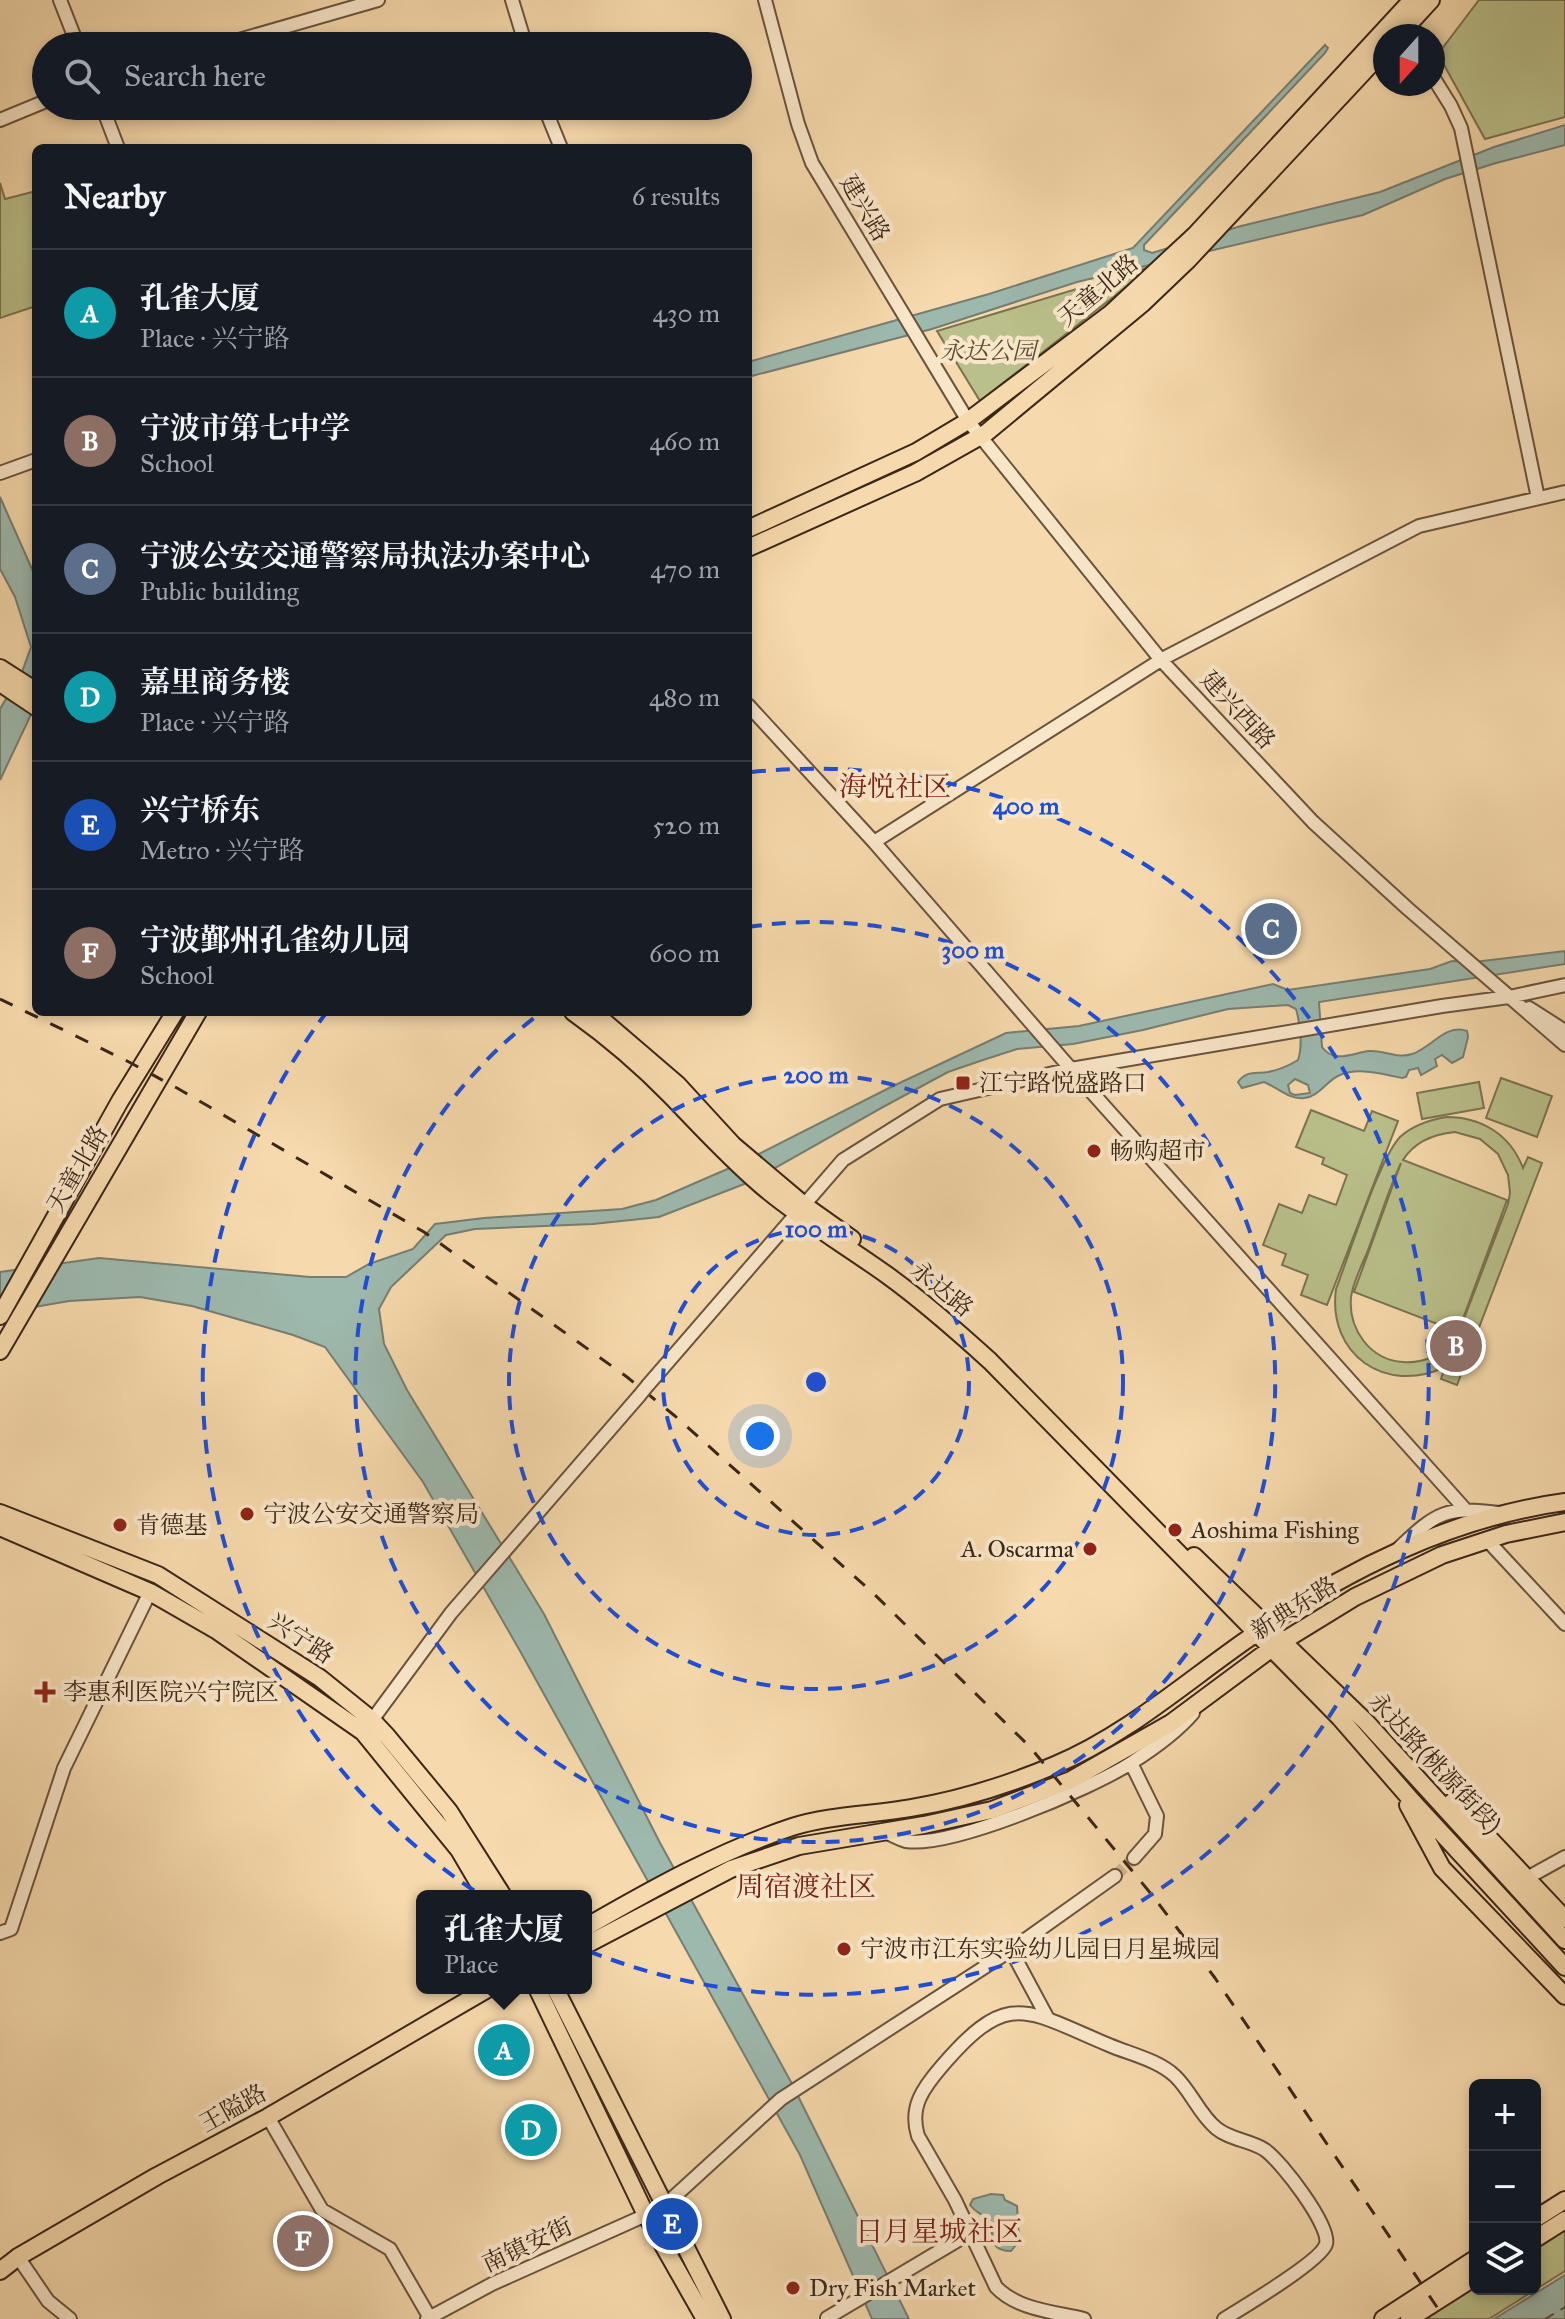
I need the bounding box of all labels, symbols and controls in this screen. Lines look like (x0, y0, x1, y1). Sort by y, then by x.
north arrow (1373, 24, 1445, 96)
search box (32, 32, 752, 120)
icon: search (60, 54, 104, 98)
text: Search here (124, 58, 266, 94)
street label: 建兴路 (834, 169, 896, 247)
text: Nearby (64, 176, 166, 217)
text: 6 results (632, 180, 720, 212)
street label: 天童北路 (1052, 248, 1144, 332)
text: 孔雀大厦 (140, 280, 260, 316)
text: A (81, 297, 99, 329)
text: 430 m (653, 297, 720, 329)
text: Place · 兴宁路 (140, 322, 290, 354)
park label: 永达公园 (940, 336, 1040, 366)
text: 宁波市第七中学 (140, 410, 350, 446)
text: B (81, 425, 99, 457)
text: 460 m (650, 425, 720, 457)
text: School (140, 447, 214, 479)
text: 宁波公安交通警察局执法办案中心 (140, 538, 590, 574)
text: C (81, 553, 99, 585)
text: 470 m (650, 553, 720, 585)
text: Public building (140, 575, 299, 607)
text: 嘉里商务楼 (140, 664, 290, 700)
street label: 建兴西路 (1194, 665, 1282, 755)
text: D (80, 681, 100, 713)
text: 480 m (649, 681, 720, 713)
text: Place · 兴宁路 (140, 706, 290, 738)
district label: 海悦社区 (839, 769, 951, 804)
text: 400 m (993, 791, 1060, 821)
text: 兴宁桥东 (140, 792, 260, 828)
text: E (81, 809, 99, 841)
text: 520 m (653, 809, 720, 841)
text: Metro · 兴宁路 (140, 834, 304, 866)
pin: C (1245, 899, 1297, 959)
text: 宁波鄞州孔雀幼儿园 (140, 922, 410, 958)
text: 300 m (942, 935, 1005, 965)
text: F (82, 937, 99, 969)
text: 600 m (649, 937, 720, 969)
text: School (140, 959, 214, 991)
text: 200 m (783, 1060, 849, 1090)
place label: 江宁路悦盛路口 (979, 1068, 1147, 1098)
marker: 江宁路悦盛路口 (954, 1074, 972, 1092)
street label: 天童北路 (40, 1120, 114, 1218)
place label: 畅购超市 (1110, 1136, 1206, 1166)
marker: 畅购超市 (1085, 1142, 1103, 1160)
text: 100 m (785, 1214, 848, 1244)
street label: 永达路 (905, 1255, 979, 1323)
pin: B (1430, 1316, 1482, 1376)
centre of rings (802, 1368, 830, 1396)
your location (740, 1416, 780, 1456)
place label: 宁波公安交通警察局 (263, 1499, 479, 1529)
marker: 宁波公安交通警察局 (238, 1505, 256, 1523)
place label: 肯德基 (136, 1510, 208, 1540)
place label: Aoshima Fishing (1190, 1515, 1359, 1545)
marker: 肯德基 (111, 1516, 129, 1534)
marker: Aoshima Fishing (1166, 1521, 1184, 1539)
place label: A. Oscarma (960, 1534, 1075, 1564)
marker: A. Oscarma (1081, 1540, 1099, 1558)
street label: 新典东路 (1245, 1570, 1343, 1646)
street label: 兴宁路 (263, 1606, 339, 1670)
place label: 李惠利医院兴宁院区 (63, 1677, 279, 1707)
marker: 李惠利医院兴宁院区 (34, 1681, 56, 1703)
street label: 永达路(桃源街段) (1362, 1686, 1508, 1840)
district label: 周宿渡社区 (736, 1869, 876, 1904)
popup (416, 1890, 592, 1994)
text: 孔雀大厦 (444, 1911, 564, 1947)
place label: 宁波市江东实验幼儿园日月星城园 (860, 1934, 1220, 1964)
marker: 宁波市江东实验幼儿园日月星城园 (835, 1940, 853, 1958)
text: Place (444, 1948, 499, 1980)
pin: A (478, 2020, 530, 2080)
street label: 王隘路 (194, 2077, 272, 2139)
map controls (1469, 2079, 1541, 2295)
button: + (1469, 2079, 1541, 2151)
pin: D (505, 2100, 557, 2160)
button: − (1469, 2151, 1541, 2223)
pin: E (646, 2194, 698, 2254)
pin: F (277, 2211, 329, 2271)
street label: 南镇安街 (477, 2211, 577, 2279)
district label: 日月星城社区 (855, 2214, 1023, 2249)
button: layers (1469, 2223, 1541, 2295)
place label: Dry Fish Market (809, 2273, 977, 2303)
marker: Dry Fish Market (784, 2279, 802, 2297)

